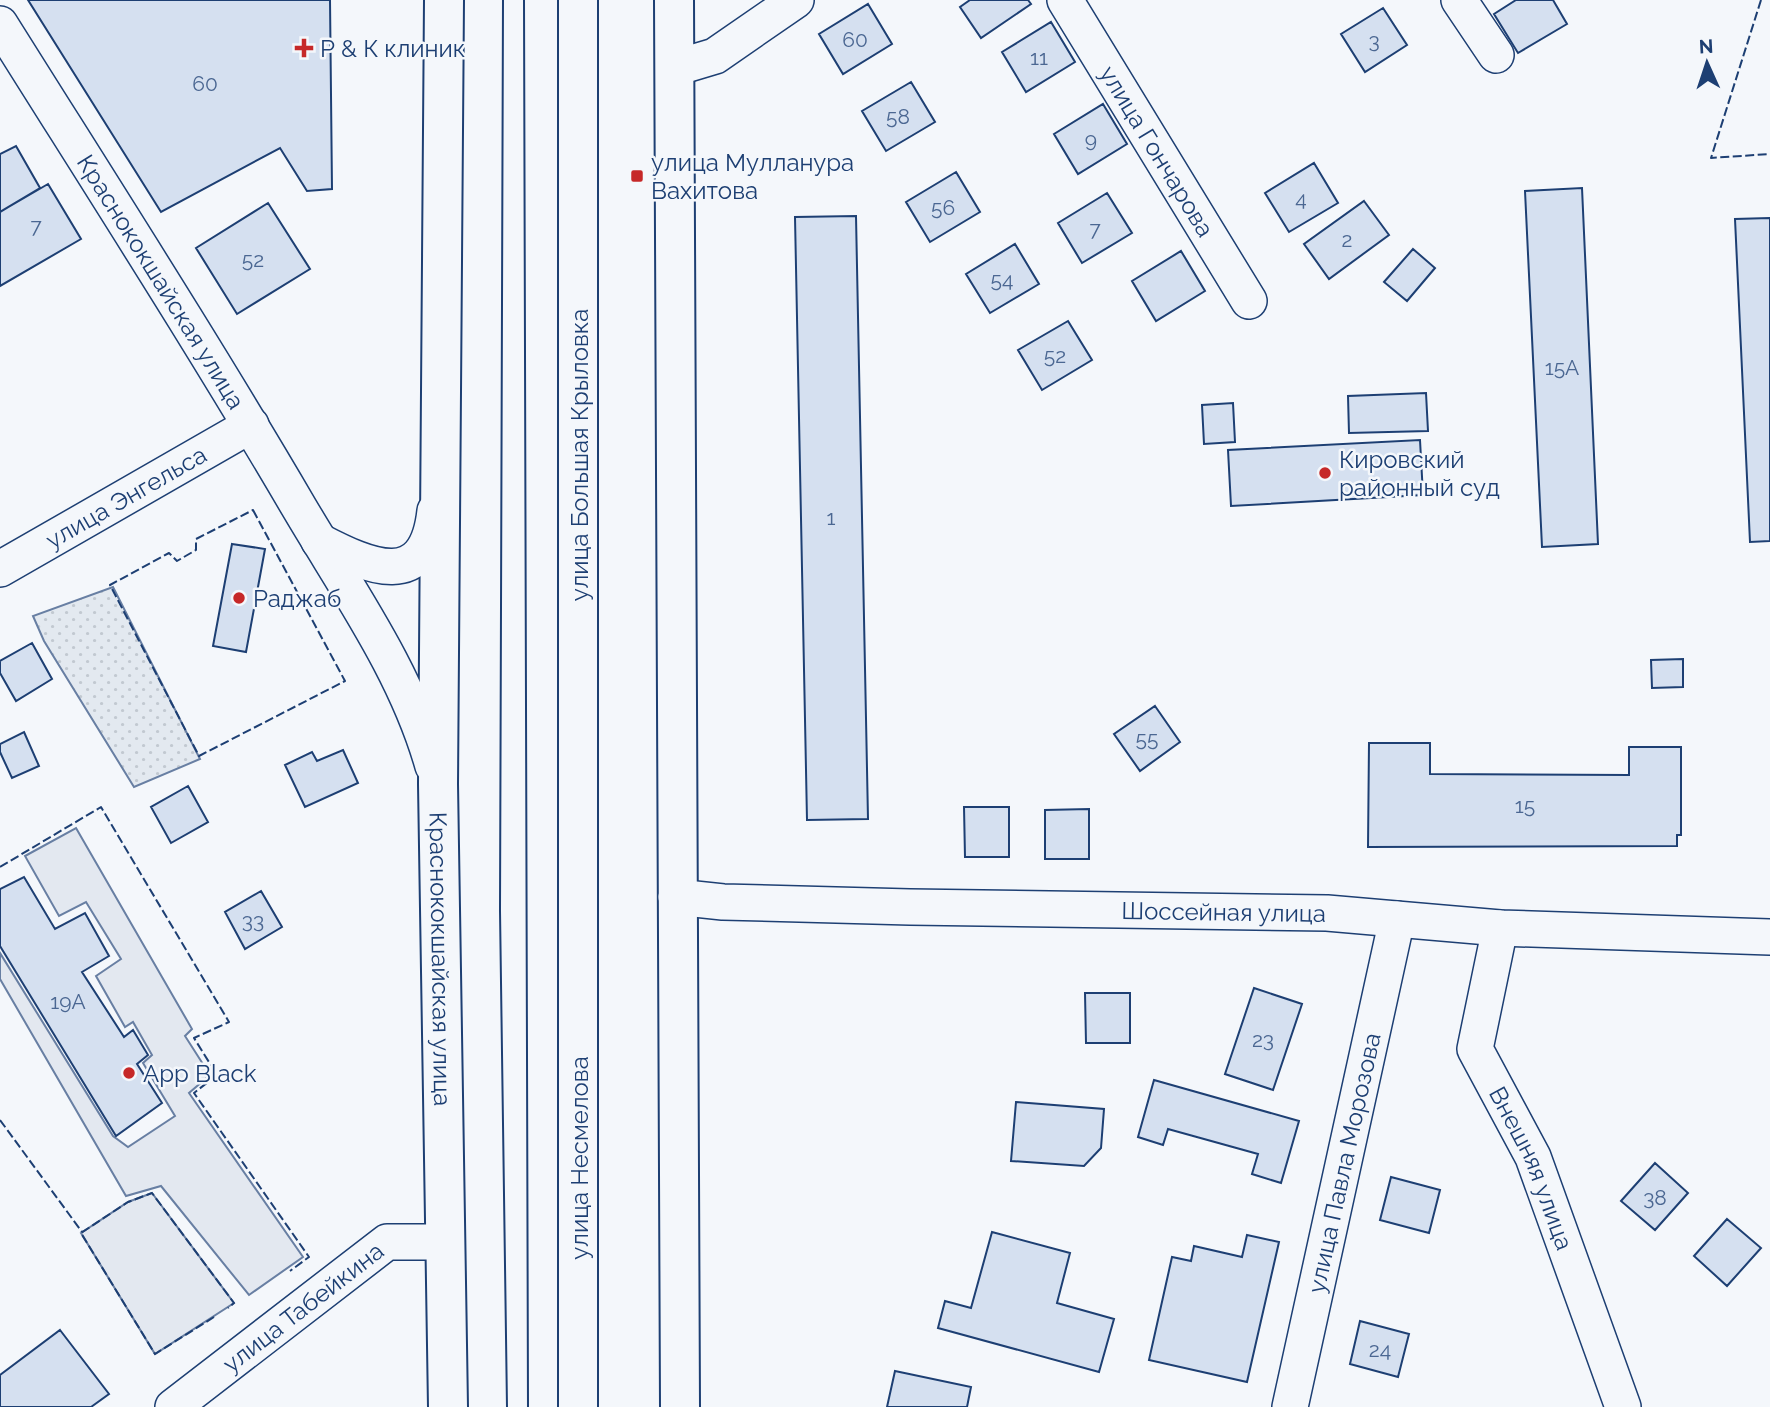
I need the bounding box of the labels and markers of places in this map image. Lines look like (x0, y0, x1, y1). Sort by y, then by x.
place label: Р & К клиник (320, 34, 465, 63)
marker: Р & К клиник (294, 38, 314, 58)
place label: улица Мулланура Вахитова (651, 148, 854, 205)
marker: улица Мулланура Вахитова (629, 168, 645, 184)
place label: Кировский районный суд (1339, 445, 1500, 502)
marker: Кировский районный суд (1317, 465, 1333, 481)
place label: Раджаб (253, 584, 341, 613)
marker: Раджаб (231, 590, 247, 606)
place label: App Black (143, 1059, 257, 1088)
marker: App Black (121, 1065, 137, 1081)

